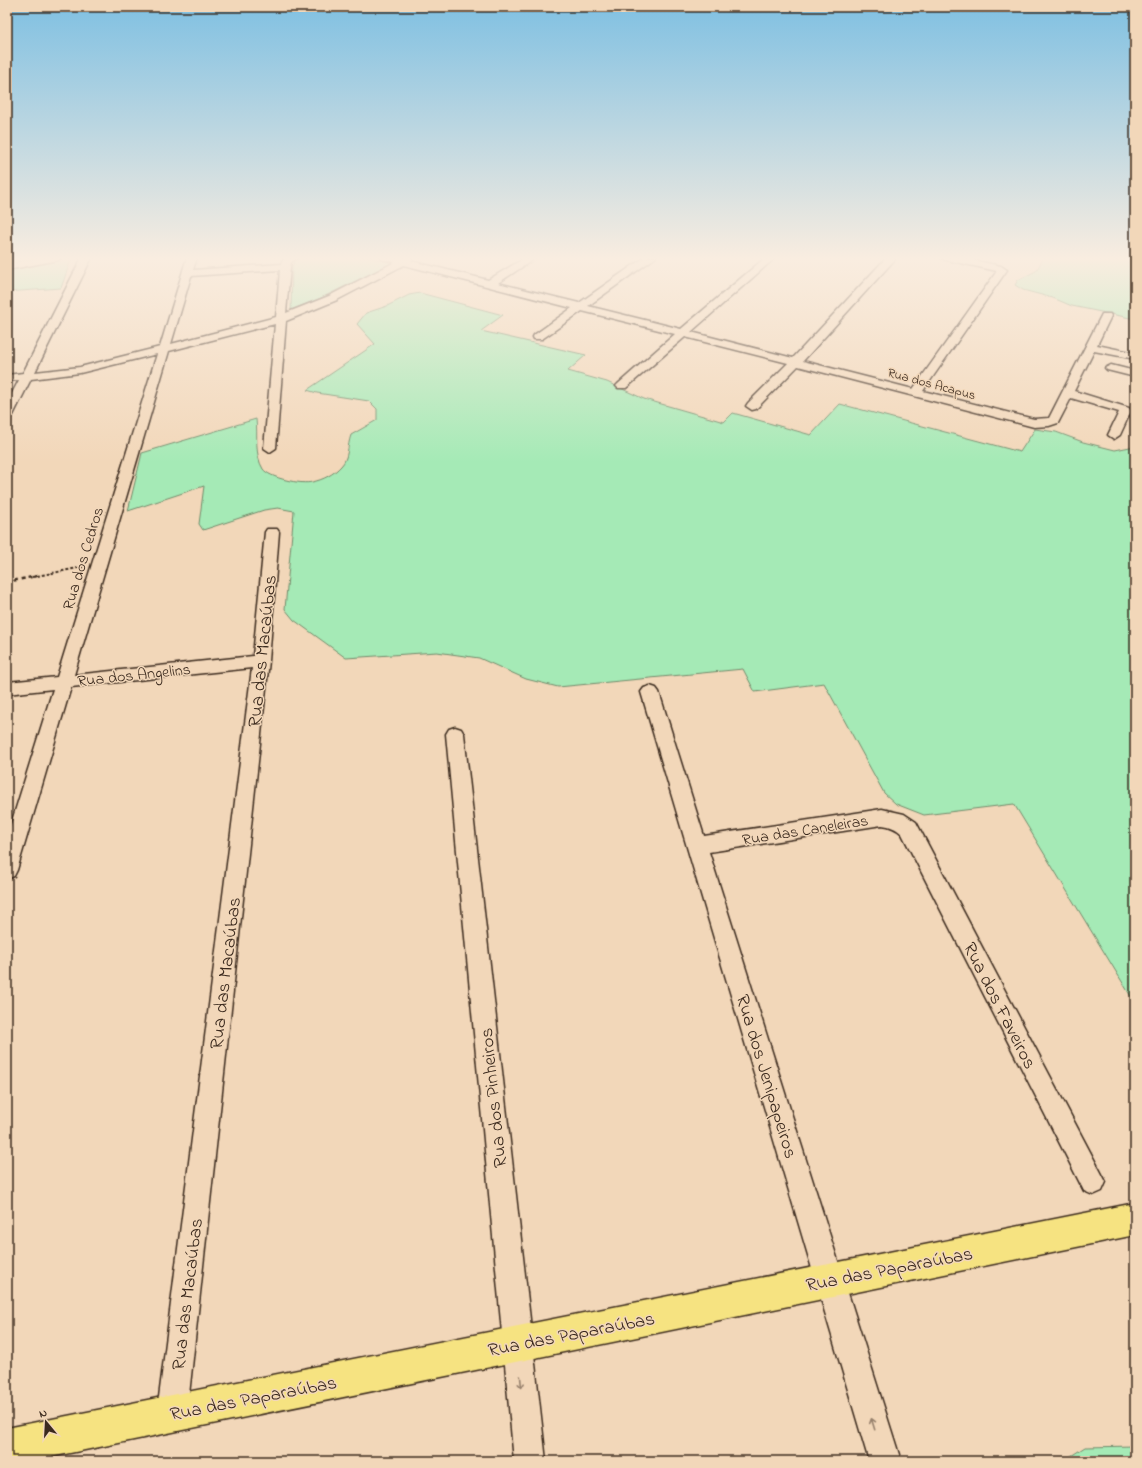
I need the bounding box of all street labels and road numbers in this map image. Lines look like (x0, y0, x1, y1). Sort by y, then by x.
street label: Rua dos Acapus (885, 364, 978, 405)
street label: Rua dos Cedros (57, 504, 111, 613)
street label: Rua das Macaúbas (242, 574, 285, 729)
street label: Rua dos Angelins (76, 658, 192, 694)
street label: Rua das Caneleiras (741, 809, 870, 853)
street label: Rua das Macaúbas (204, 896, 249, 1051)
street label: Rua dos Faveiros (955, 938, 1042, 1074)
street label: Rua dos Jenipapeiros (728, 991, 803, 1162)
street label: Rua dos Pinheiros (474, 1027, 515, 1169)
street label: Rua das Macaúbas (166, 1217, 211, 1372)
street label: Rua das Paparaúbas (804, 1241, 975, 1300)
street label: Rua das Paparaúbas (486, 1306, 657, 1365)
street label: Rua das Paparaúbas (168, 1370, 339, 1429)

